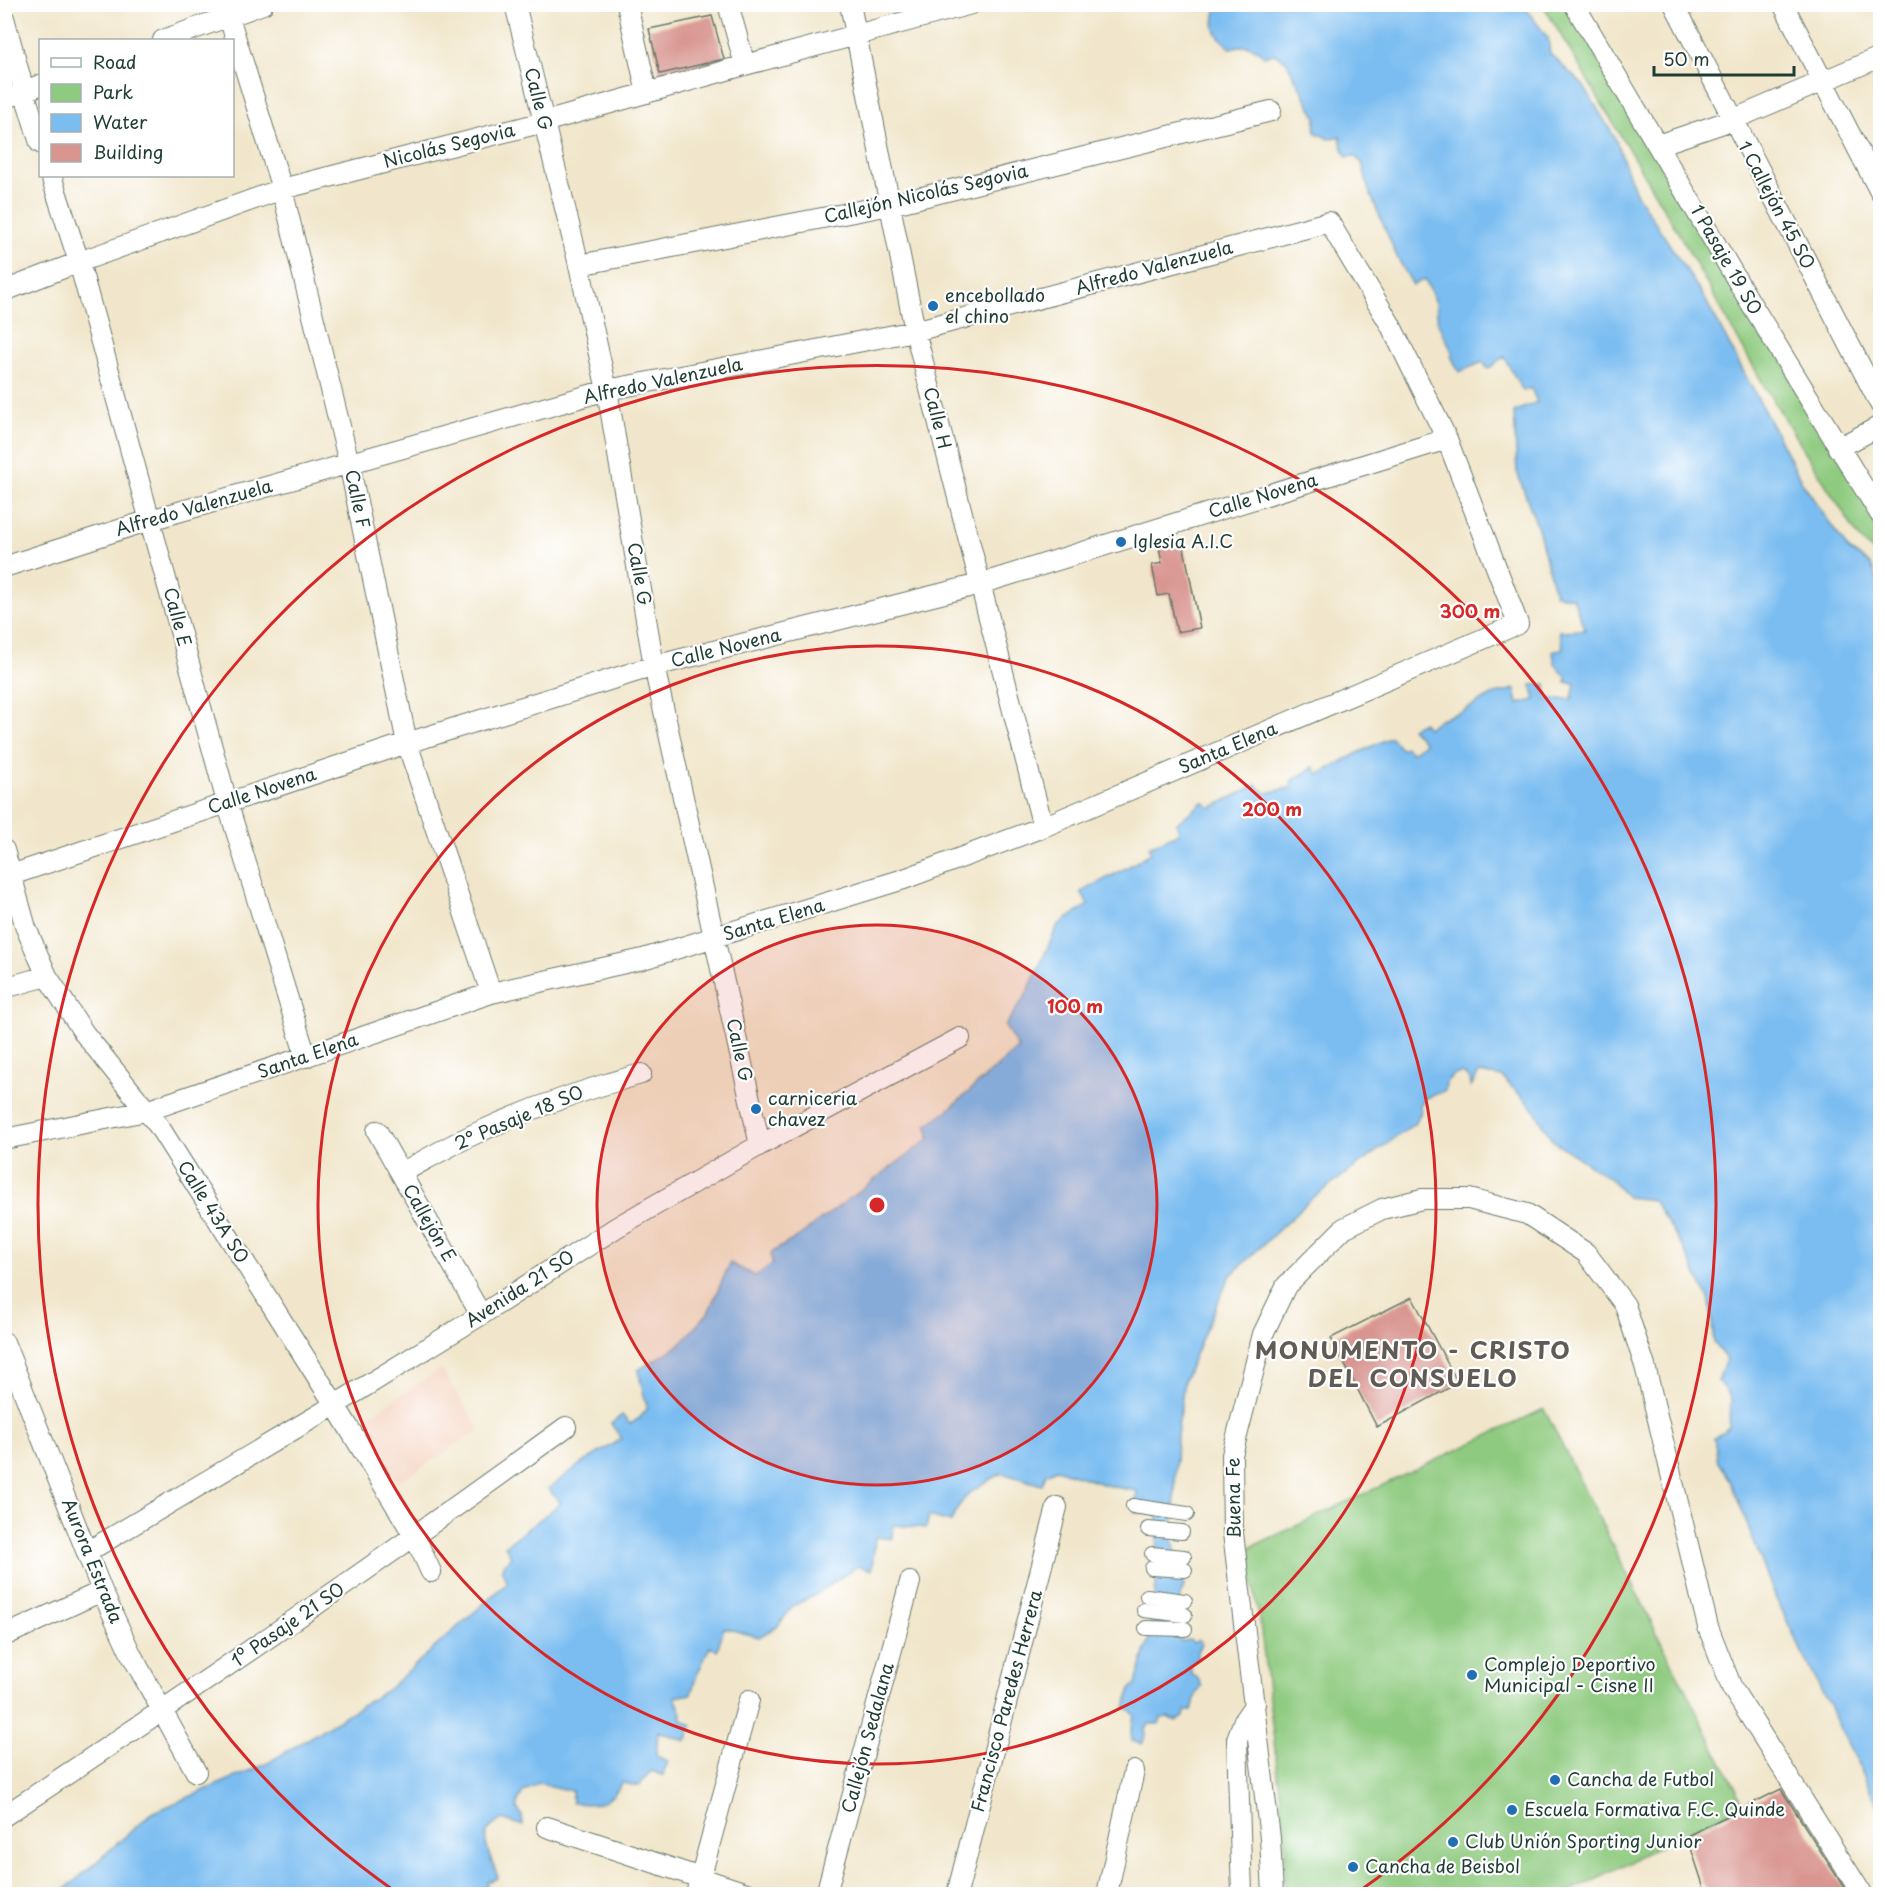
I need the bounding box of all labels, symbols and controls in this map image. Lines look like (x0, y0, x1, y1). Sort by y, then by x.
legend (39, 39, 234, 177)
scale bar (1654, 39, 1794, 77)
text: 50 m (1663, 45, 1710, 72)
text: Road (93, 48, 137, 75)
street label: Calle G (519, 64, 560, 133)
text: Park (93, 78, 133, 105)
text: Water (93, 108, 148, 135)
street label: Nicolás Segovia (380, 115, 518, 174)
street label: 1 Callejón 45 SO (1732, 135, 1823, 273)
text: Building (93, 138, 163, 165)
street label: Callejón Nicolás Segovia (821, 156, 1031, 229)
street label: 1 Pasaje 19 SO (1685, 199, 1770, 319)
street label: Alfredo Valenzuela (1072, 232, 1236, 301)
place label: encebollado el chino (945, 281, 1045, 329)
marker: encebollado el chino (926, 299, 940, 313)
street label: Alfredo Valenzuela (581, 349, 745, 410)
street label: Calle H (918, 384, 959, 451)
street label: Calle Novena (1205, 465, 1321, 524)
street label: Calle F (339, 467, 378, 531)
street label: Alfredo Valenzuela (112, 471, 276, 542)
place label: Iglesia A.I.C (1133, 527, 1233, 554)
marker: Iglesia A.I.C (1114, 535, 1128, 549)
street label: Calle G (622, 540, 659, 608)
street label: Calle E (158, 584, 199, 649)
text: 300 m (1440, 597, 1500, 624)
street label: Calle Novena (668, 620, 784, 673)
street label: Santa Elena (1174, 713, 1282, 780)
street label: Calle Novena (204, 759, 320, 820)
text: 200 m (1242, 795, 1302, 822)
street label: Santa Elena (719, 890, 828, 947)
text: 100 m (1047, 992, 1103, 1019)
street label: Calle G (721, 1016, 760, 1084)
street label: Santa Elena (254, 1025, 362, 1084)
street label: 2° Pasaje 18 SO (450, 1077, 587, 1156)
place label: carniceria chavez (768, 1084, 858, 1132)
marker: carniceria chavez (749, 1102, 763, 1116)
street label: Calle 43A SO (172, 1155, 257, 1268)
street label: Callejón E (397, 1178, 464, 1266)
centre of rings (867, 1195, 887, 1215)
street label: Avenida 21 SO (460, 1242, 579, 1333)
district label: MONUMENTO - CRISTO DEL CONSUELO (1255, 1331, 1571, 1395)
street label: Buena Fe (1218, 1457, 1247, 1539)
street label: Aurora Estrada (56, 1494, 131, 1628)
street label: 1º Pasaje 21 SO (225, 1575, 349, 1673)
street label: Francisco Paredes Herrera (963, 1586, 1048, 1815)
place label: Complejo Deportivo Municipal - Cisne II (1484, 1650, 1656, 1698)
street label: Callejón Sedalana (833, 1659, 900, 1816)
marker: Complejo Deportivo Municipal - Cisne II (1465, 1668, 1479, 1682)
place label: Cancha de Futbol (1567, 1765, 1714, 1792)
marker: Cancha de Futbol (1548, 1773, 1562, 1787)
place label: Escuela Formativa F.C. Quinde (1524, 1795, 1785, 1822)
marker: Escuela Formativa F.C. Quinde (1505, 1803, 1519, 1817)
place label: Club Unión Sporting Junior (1465, 1827, 1702, 1854)
marker: Club Unión Sporting Junior (1446, 1835, 1460, 1849)
place label: Cancha de Beisbol (1365, 1852, 1520, 1879)
marker: Cancha de Beisbol (1346, 1860, 1360, 1874)

